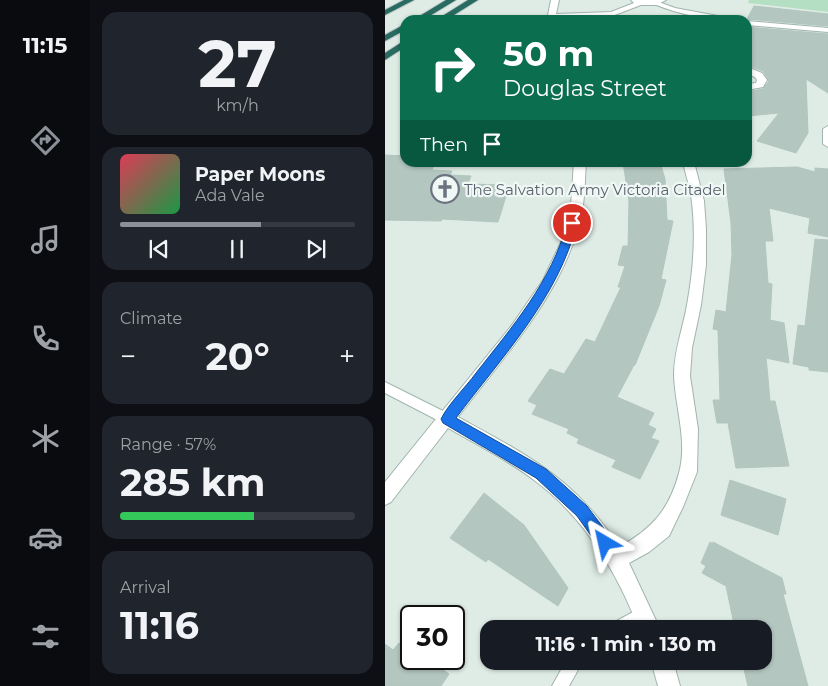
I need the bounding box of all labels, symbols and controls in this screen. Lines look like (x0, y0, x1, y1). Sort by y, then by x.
text: 27 (198, 24, 277, 103)
text: 11:15 (23, 32, 67, 59)
text: 50 m (503, 32, 594, 75)
icon: right (420, 35, 485, 100)
text: Douglas Street (503, 75, 667, 102)
text: km/h (216, 96, 259, 115)
icon: directions (28, 123, 63, 158)
icon: arrive (478, 130, 506, 158)
text: Then (420, 133, 468, 156)
text: Paper Moons (195, 163, 325, 186)
church icon: The Salvation Army Victoria Citadel (430, 174, 460, 204)
place label: The Salvation Army Victoria Citadel (464, 180, 726, 199)
text: Ada Vale (195, 186, 265, 205)
pin (551, 202, 593, 244)
icon: arrive (558, 209, 586, 237)
icon: music (28, 222, 63, 257)
icon: previous (145, 235, 173, 263)
icon: pause (223, 235, 251, 263)
icon: next (302, 235, 330, 263)
text: Climate (120, 309, 182, 328)
icon: phone (28, 321, 63, 356)
text: 20° (205, 333, 270, 380)
text: − (120, 339, 136, 373)
text: + (339, 339, 355, 373)
icon: climate (28, 421, 63, 456)
text: Range · 57% (120, 435, 216, 454)
text: 285 km (120, 459, 265, 506)
position arrow (578, 516, 630, 568)
icon: car (28, 520, 63, 555)
text: Arrival (120, 578, 170, 597)
text: 11:16 (120, 602, 199, 649)
speed limit sign: 30 (400, 605, 465, 670)
icon: filters (28, 619, 63, 654)
text: 11:16 · 1 min · 130 m (536, 633, 716, 656)

